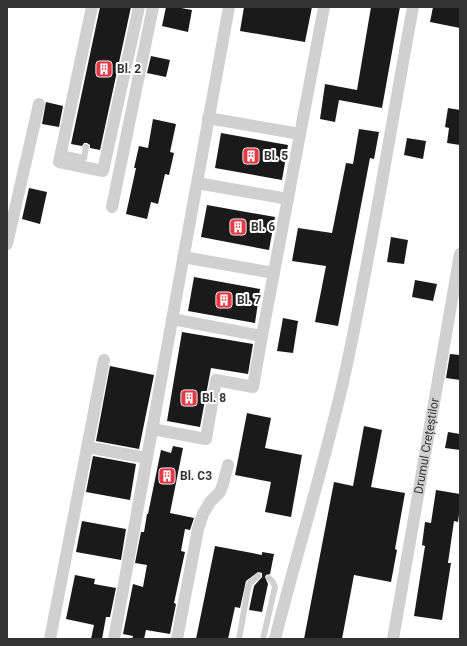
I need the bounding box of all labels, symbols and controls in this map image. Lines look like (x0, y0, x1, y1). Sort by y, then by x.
building icon: Bl. 2 (94, 59, 114, 79)
place label: Bl. 2 (117, 62, 141, 76)
building icon: Bl. 5 (241, 146, 261, 166)
place label: Bl. 5 (264, 149, 288, 163)
building icon: Bl. 6 (228, 217, 248, 237)
place label: Bl. 6 (251, 220, 275, 234)
building icon: Bl. 7 (214, 290, 234, 310)
place label: Bl. 7 (237, 293, 261, 307)
building icon: Bl. 8 (179, 388, 199, 408)
place label: Bl. 8 (202, 391, 226, 405)
street label: Drumul Crețeștilor (411, 397, 442, 495)
building icon: Bl. C3 (157, 466, 177, 486)
place label: Bl. C3 (180, 469, 212, 483)

